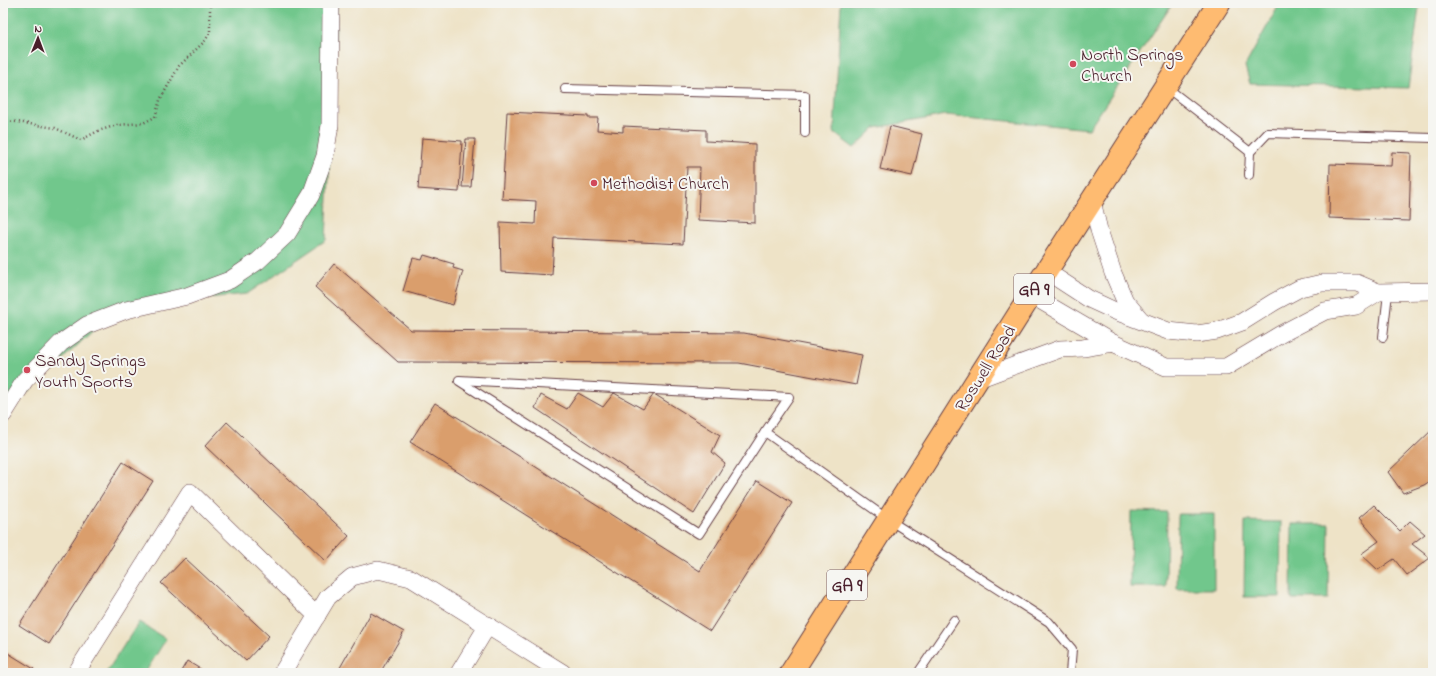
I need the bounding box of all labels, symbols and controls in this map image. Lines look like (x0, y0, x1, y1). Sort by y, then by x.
north arrow (18, 18, 58, 58)
text: N (34, 21, 42, 37)
place label: North Springs Church (1081, 43, 1184, 90)
marker: North Springs Church (1068, 59, 1078, 69)
place label: Methodist Church (602, 172, 729, 198)
marker: Methodist Church (589, 178, 599, 188)
road number: GA 9 (1014, 274, 1054, 304)
street label: Roswell Road (950, 321, 1024, 418)
place label: Sandy Springs Youth Sports (35, 349, 146, 396)
marker: Sandy Springs Youth Sports (22, 365, 32, 375)
road number: GA 9 (827, 570, 867, 600)

